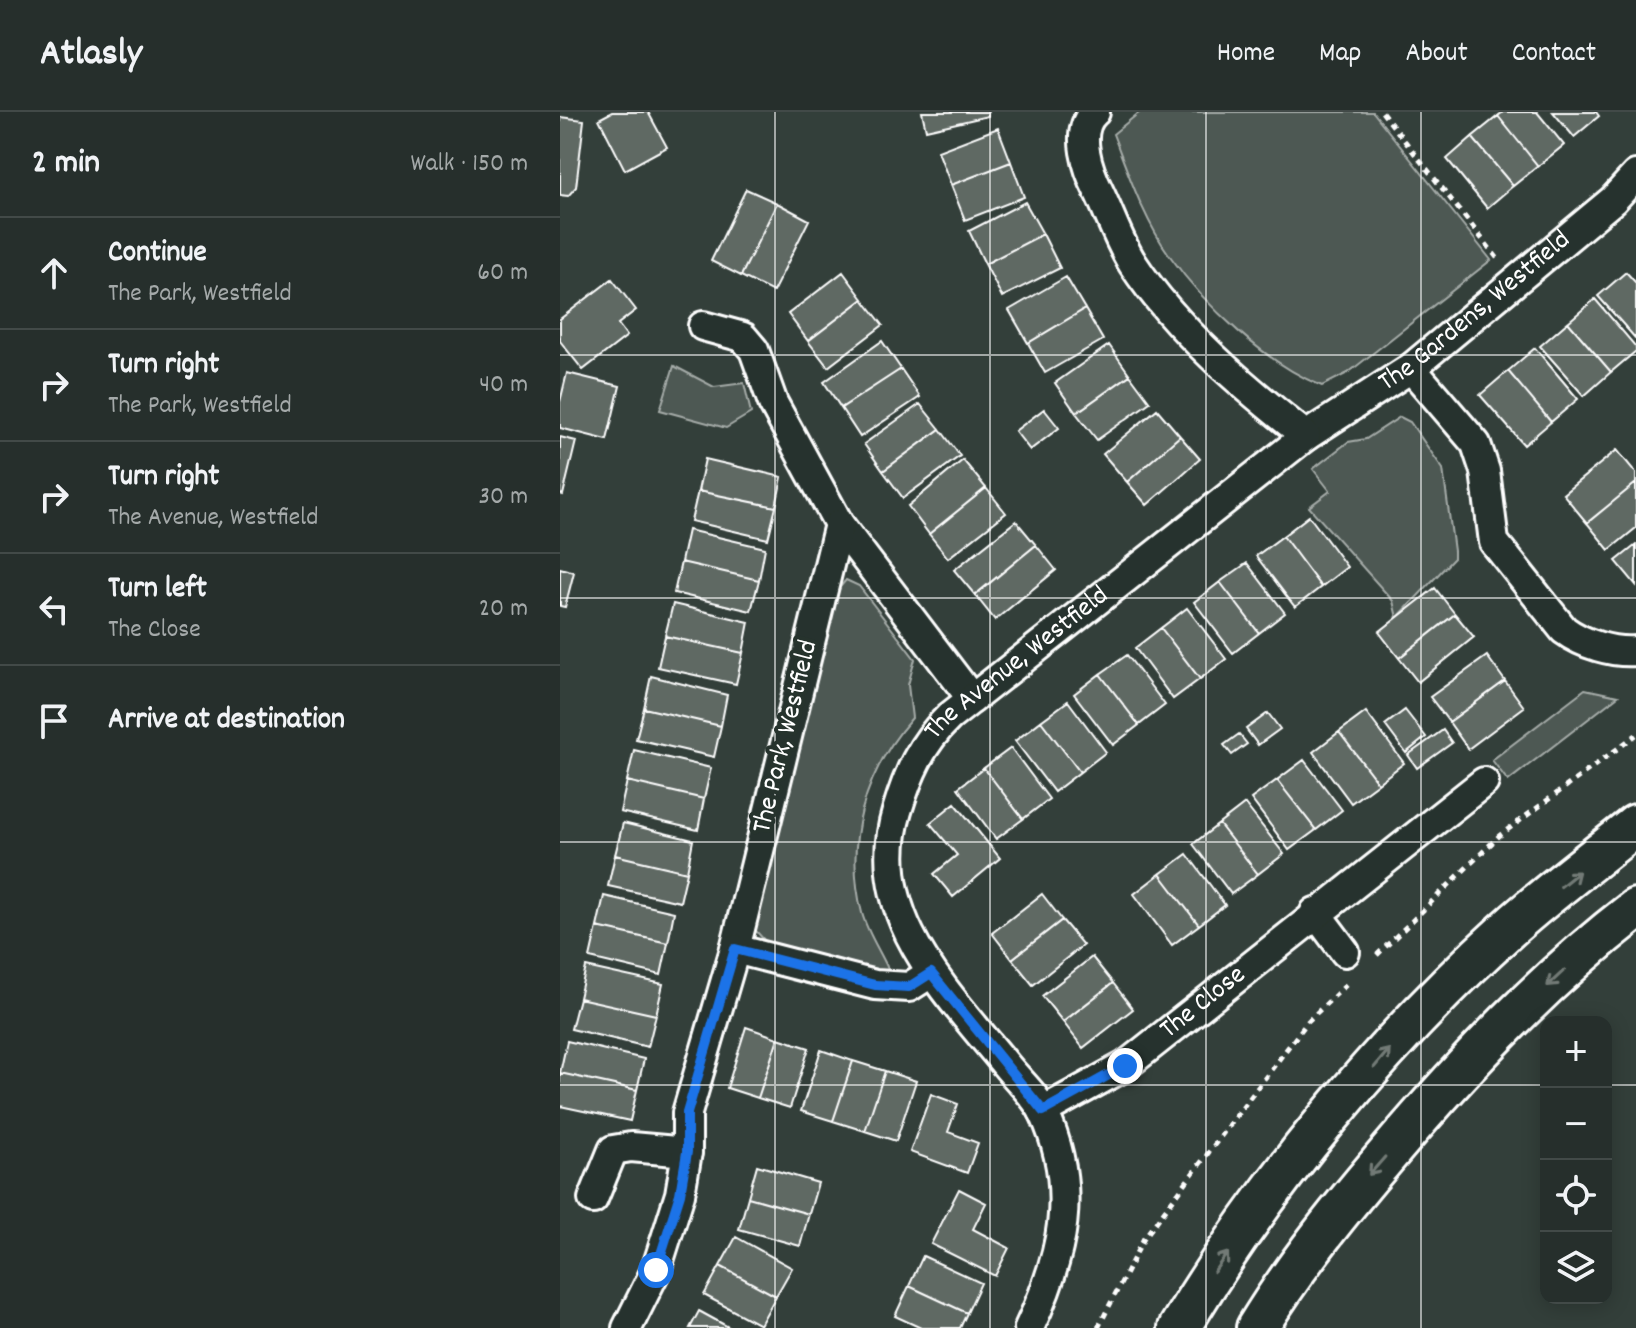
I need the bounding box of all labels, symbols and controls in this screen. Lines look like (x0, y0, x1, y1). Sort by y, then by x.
text: Atlasly (40, 28, 142, 83)
text: Home (1217, 35, 1275, 75)
text: Map (1319, 35, 1361, 75)
text: About (1405, 35, 1468, 75)
text: Contact (1512, 35, 1596, 75)
text: 2 min (32, 140, 100, 189)
text: Walk · 150 m (410, 146, 528, 183)
street label: The Gardens, Westfield (1371, 222, 1581, 403)
text: Continue (108, 233, 207, 276)
icon: ahead (32, 251, 76, 295)
text: 60 m (477, 255, 528, 292)
text: The Park, Westfield (108, 276, 292, 313)
text: Turn right (108, 345, 219, 388)
icon: right (32, 363, 76, 407)
text: 40 m (479, 367, 528, 404)
text: The Park, Westfield (108, 388, 292, 425)
text: Turn right (108, 457, 219, 500)
icon: right (32, 475, 76, 519)
text: 30 m (478, 479, 528, 516)
text: The Avenue, Westfield (108, 500, 318, 537)
text: Turn left (108, 569, 207, 612)
street label: The Avenue, Westfield (915, 578, 1118, 750)
icon: left (32, 587, 76, 631)
text: 20 m (479, 591, 528, 628)
text: The Close (108, 612, 201, 649)
street label: The Park, Westfield (744, 636, 830, 838)
icon: arrive (32, 699, 76, 743)
text: Arrive at destination (108, 700, 345, 743)
one-way arrow (1559, 870, 1580, 888)
street label: The Close (1152, 957, 1255, 1050)
one-way arrow (1546, 968, 1566, 986)
map controls (1540, 1016, 1612, 1304)
button: + (1540, 1016, 1612, 1088)
route end (1107, 1048, 1143, 1084)
one-way arrow (1373, 1048, 1391, 1069)
button: − (1540, 1088, 1612, 1160)
one-way arrow (1368, 1156, 1386, 1176)
button: locate (1540, 1160, 1612, 1232)
button: layers (1540, 1232, 1612, 1304)
route start (638, 1252, 674, 1288)
one-way arrow (1213, 1252, 1230, 1274)

